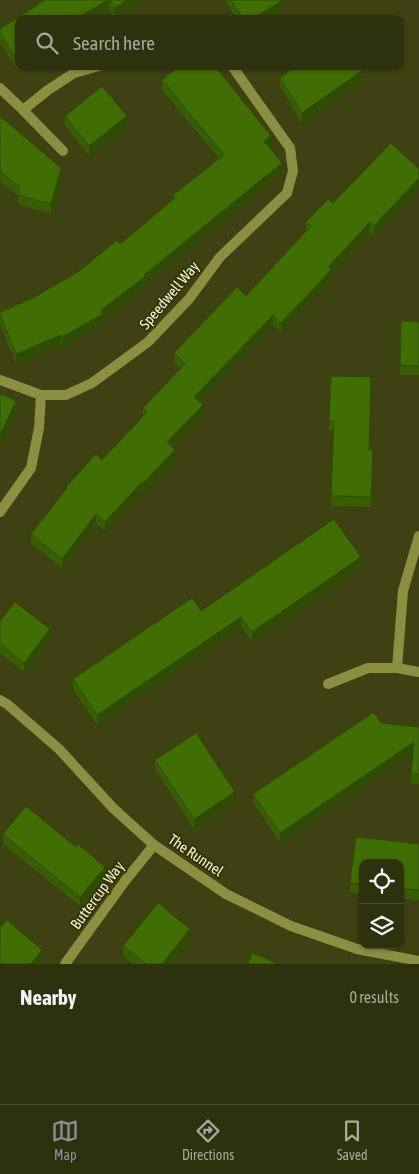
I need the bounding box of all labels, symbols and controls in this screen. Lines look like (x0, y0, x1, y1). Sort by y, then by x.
search box (15, 15, 404, 70)
icon: search (33, 29, 61, 57)
text: Search here (73, 32, 155, 54)
street label: Speedwell Way (136, 258, 202, 332)
street label: The Runnel (165, 830, 227, 880)
street label: Buttercup Way (67, 858, 127, 932)
map controls (359, 859, 404, 949)
button: locate (359, 859, 404, 904)
button: layers (359, 904, 404, 949)
text: Nearby (20, 985, 76, 1009)
text: 0 results (349, 988, 399, 1006)
tab: Map (51, 1117, 79, 1163)
tab: Directions (182, 1117, 234, 1163)
tab: Saved (337, 1117, 368, 1163)

